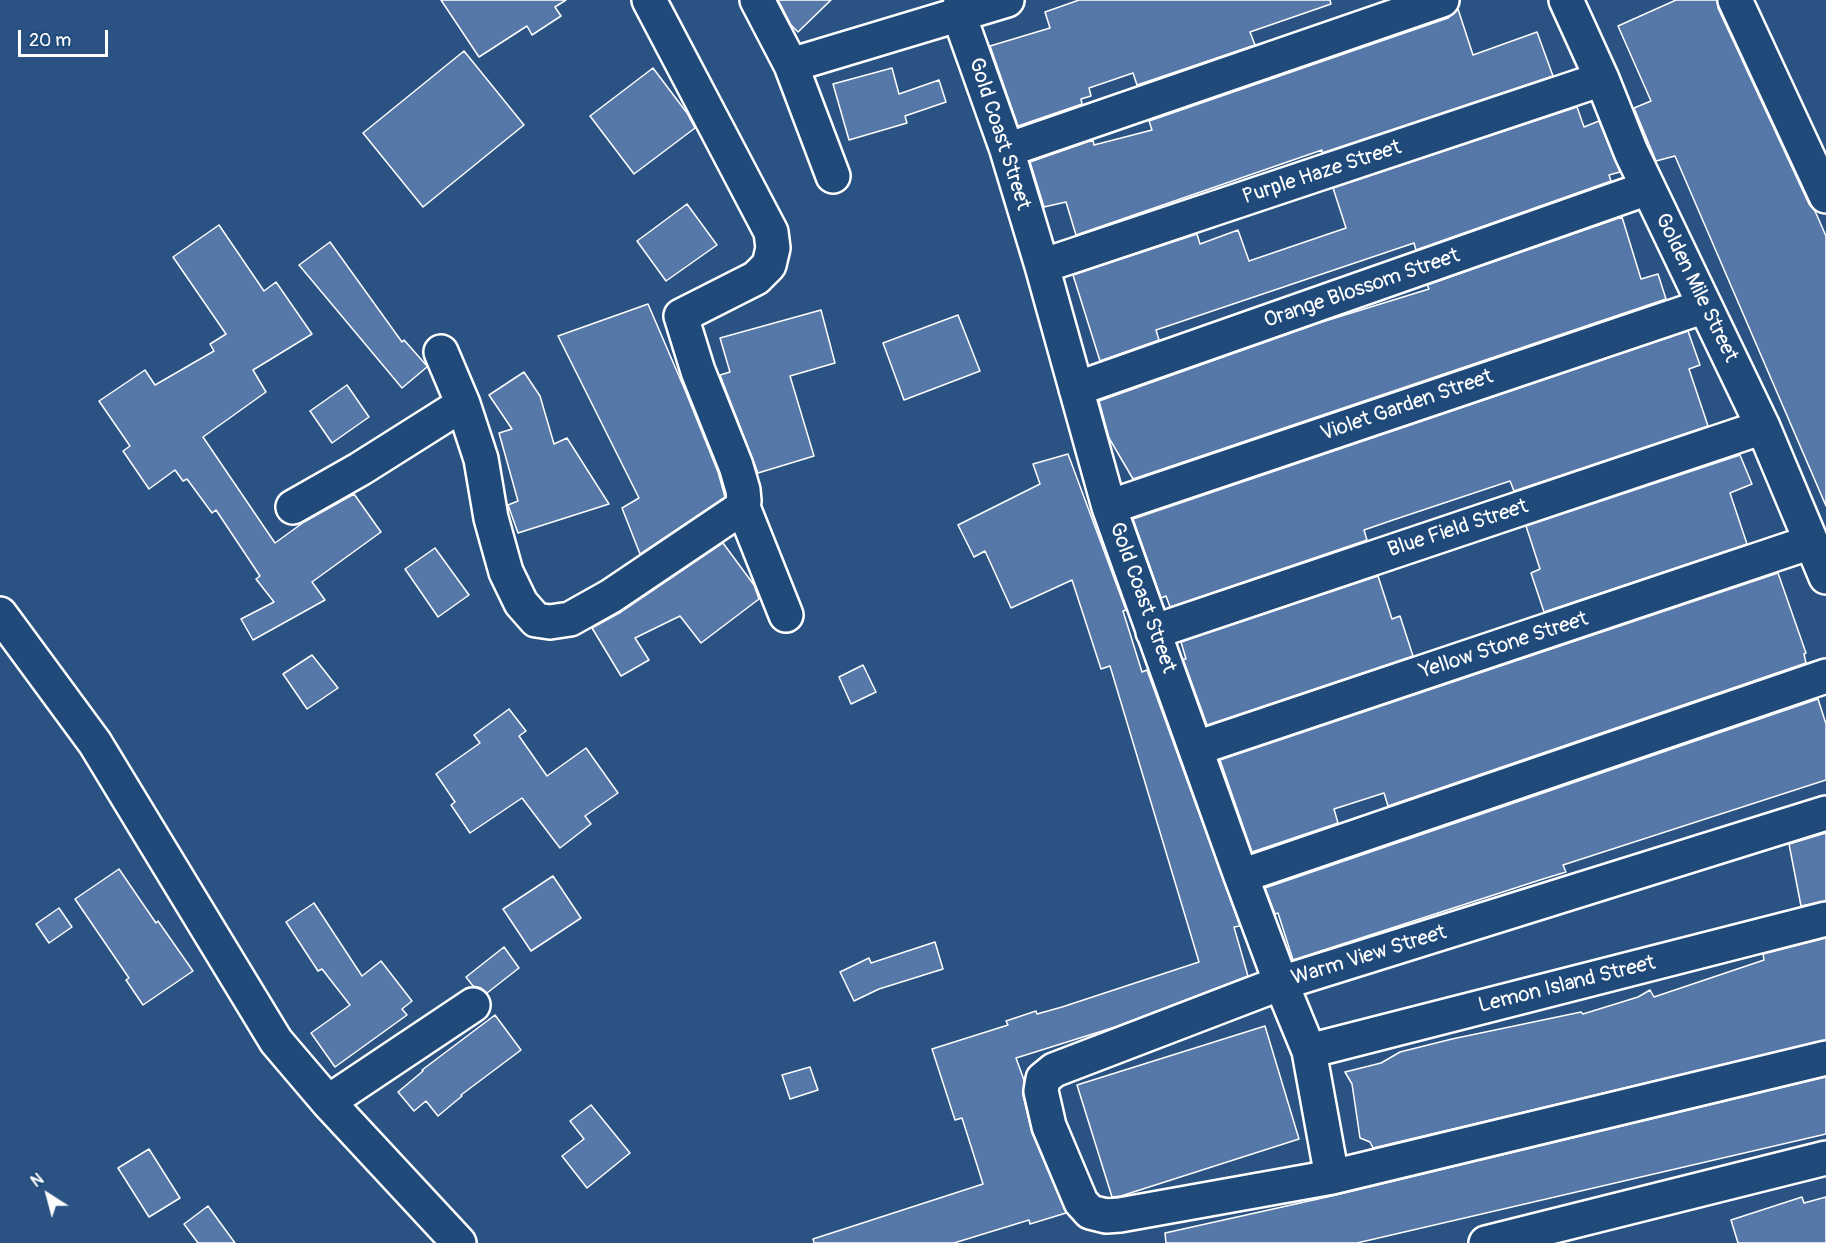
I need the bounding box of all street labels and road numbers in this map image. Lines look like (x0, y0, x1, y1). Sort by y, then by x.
street label: Gold Coast Street (963, 55, 1035, 213)
street label: Purple Haze Street (1239, 135, 1405, 211)
street label: Golden Mile Street (1649, 209, 1743, 367)
street label: Orange Blossom Street (1261, 244, 1463, 334)
street label: Violet Garden Street (1318, 365, 1496, 447)
street label: Blue Field Street (1385, 494, 1531, 564)
street label: Gold Coast Street (1103, 519, 1181, 677)
street label: Yellow Stone Street (1417, 607, 1591, 685)
street label: Warm View Street (1288, 920, 1450, 992)
street label: Lemon Island Street (1476, 951, 1658, 1019)

